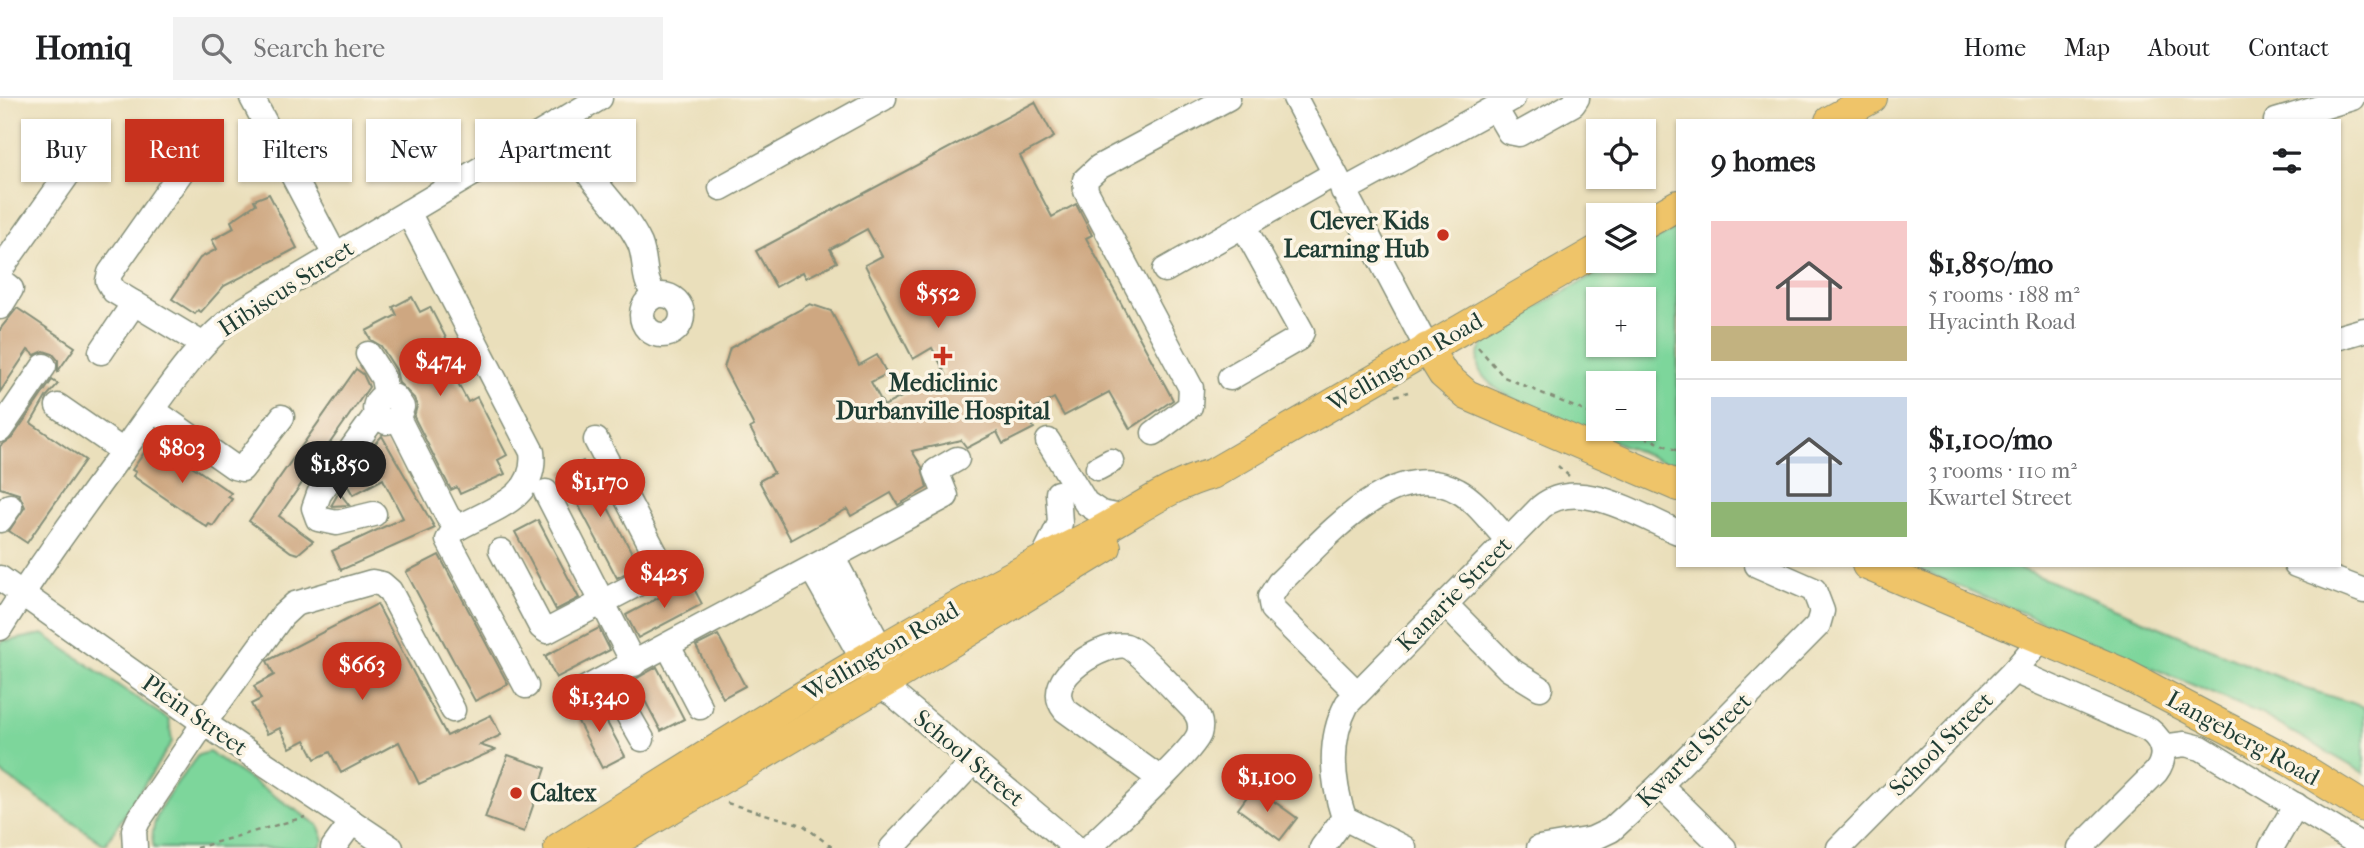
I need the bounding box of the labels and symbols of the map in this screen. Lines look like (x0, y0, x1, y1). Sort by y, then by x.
place label: Clever Kids Learning Hub (1284, 207, 1429, 263)
marker: Clever Kids Learning Hub (1435, 227, 1451, 243)
street label: Hibiscus Street (213, 234, 359, 342)
pin: $552 (897, 271, 979, 330)
street label: Wellington Road (1322, 306, 1488, 418)
pin: $474 (399, 338, 481, 398)
marker: Mediclinic Durbanville Hospital (933, 346, 953, 366)
place label: Mediclinic Durbanville Hospital (836, 369, 1051, 425)
pin: $803 (141, 426, 223, 485)
pin: $1,850 (283, 442, 397, 501)
pin: $1,170 (543, 460, 657, 519)
street label: Kanarie Street (1391, 530, 1518, 657)
pin: $425 (623, 550, 705, 610)
street label: Wellington Road (798, 595, 964, 707)
pin: $663 (321, 642, 403, 702)
street label: Plein Street (137, 668, 253, 762)
pin: $1,340 (542, 674, 656, 734)
street label: Langeberg Road (2162, 684, 2325, 792)
street label: School Street (1883, 686, 1999, 802)
street label: Kwartel Street (1631, 687, 1757, 813)
street label: School Street (908, 704, 1030, 813)
pin: $1,100 (1210, 754, 1324, 814)
place label: Caltex (530, 779, 597, 807)
marker: Caltex (508, 785, 524, 801)

